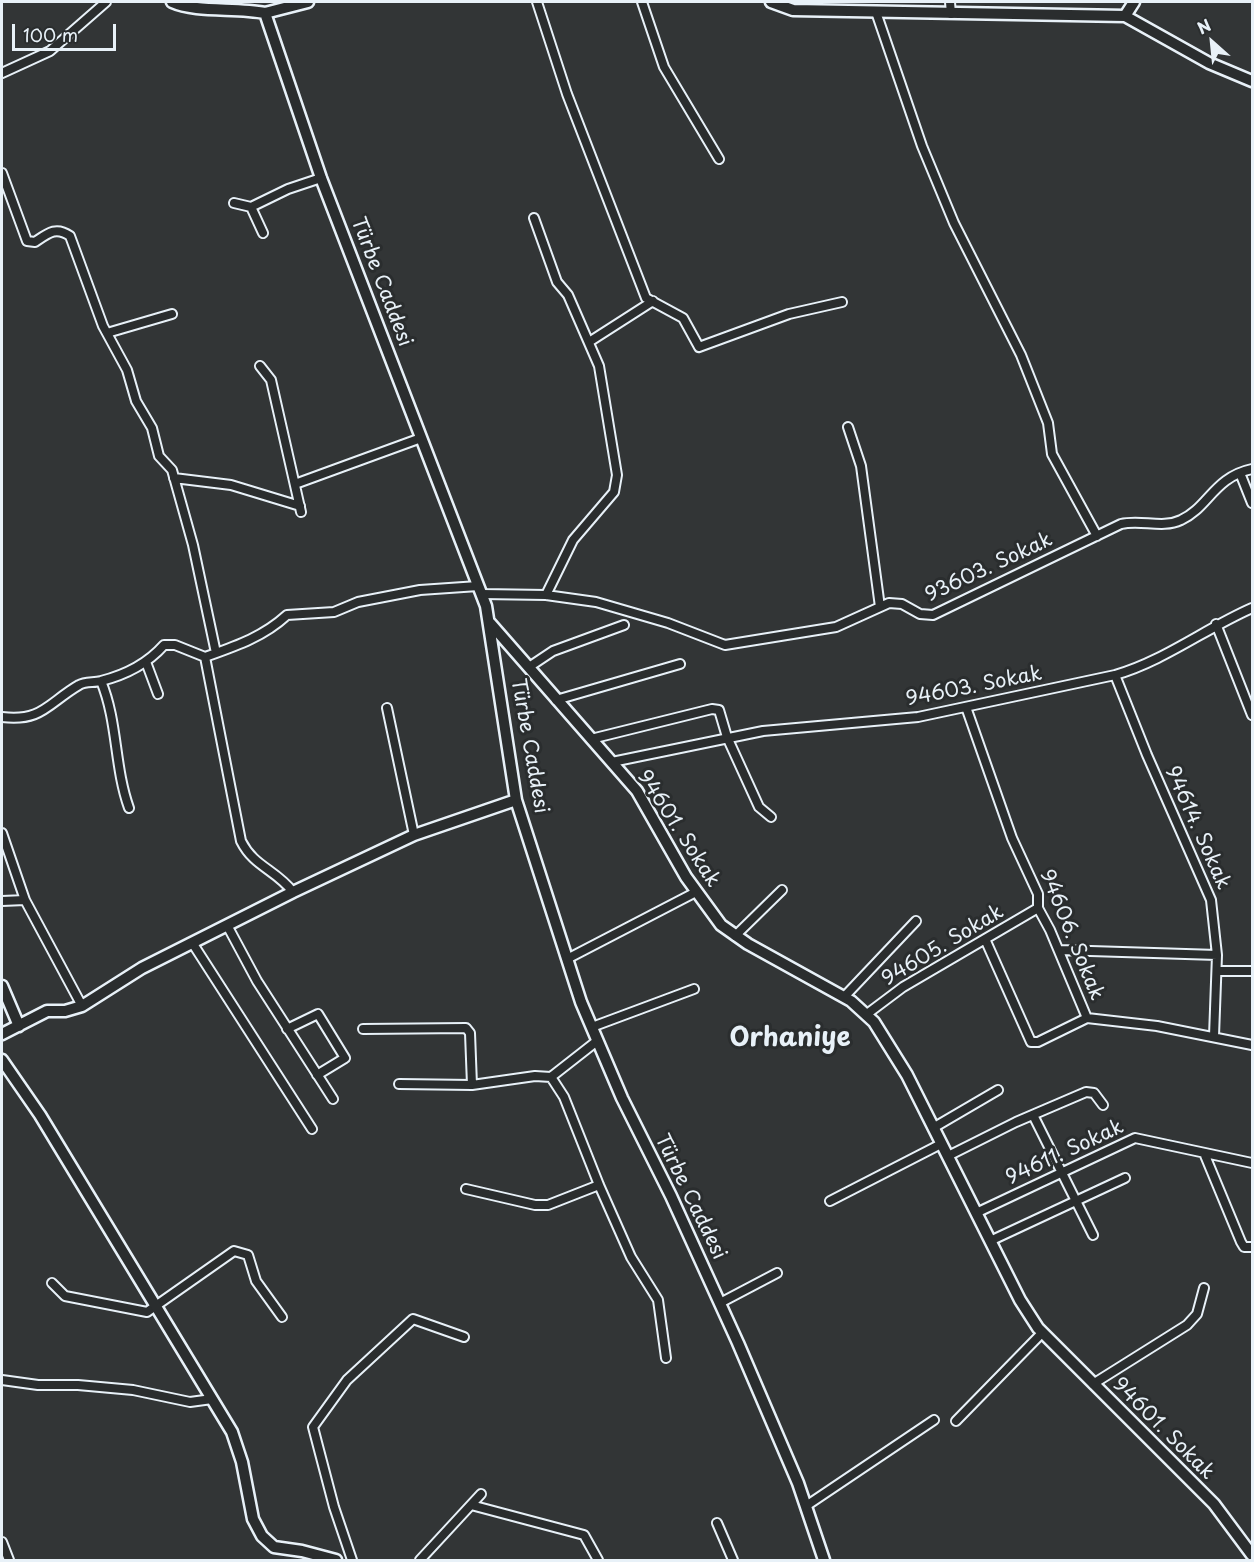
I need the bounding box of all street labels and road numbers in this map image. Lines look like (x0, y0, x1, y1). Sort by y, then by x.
street label: Türbe Caddesi (345, 214, 417, 350)
street label: 93603. Sokak (922, 528, 1056, 608)
street label: 94603. Sokak (904, 662, 1044, 712)
street label: Türbe Caddesi (505, 677, 553, 815)
street label: 94614. Sokak (1159, 763, 1235, 893)
street label: 94601. Sokak (631, 766, 725, 892)
street label: 94606. Sokak (1034, 866, 1108, 1004)
street label: 94605. Sokak (878, 900, 1008, 992)
street label: 94611. Sokak (1002, 1115, 1128, 1191)
street label: Türbe Caddesi (649, 1130, 731, 1264)
street label: 94601. Sokak (1107, 1373, 1219, 1485)

